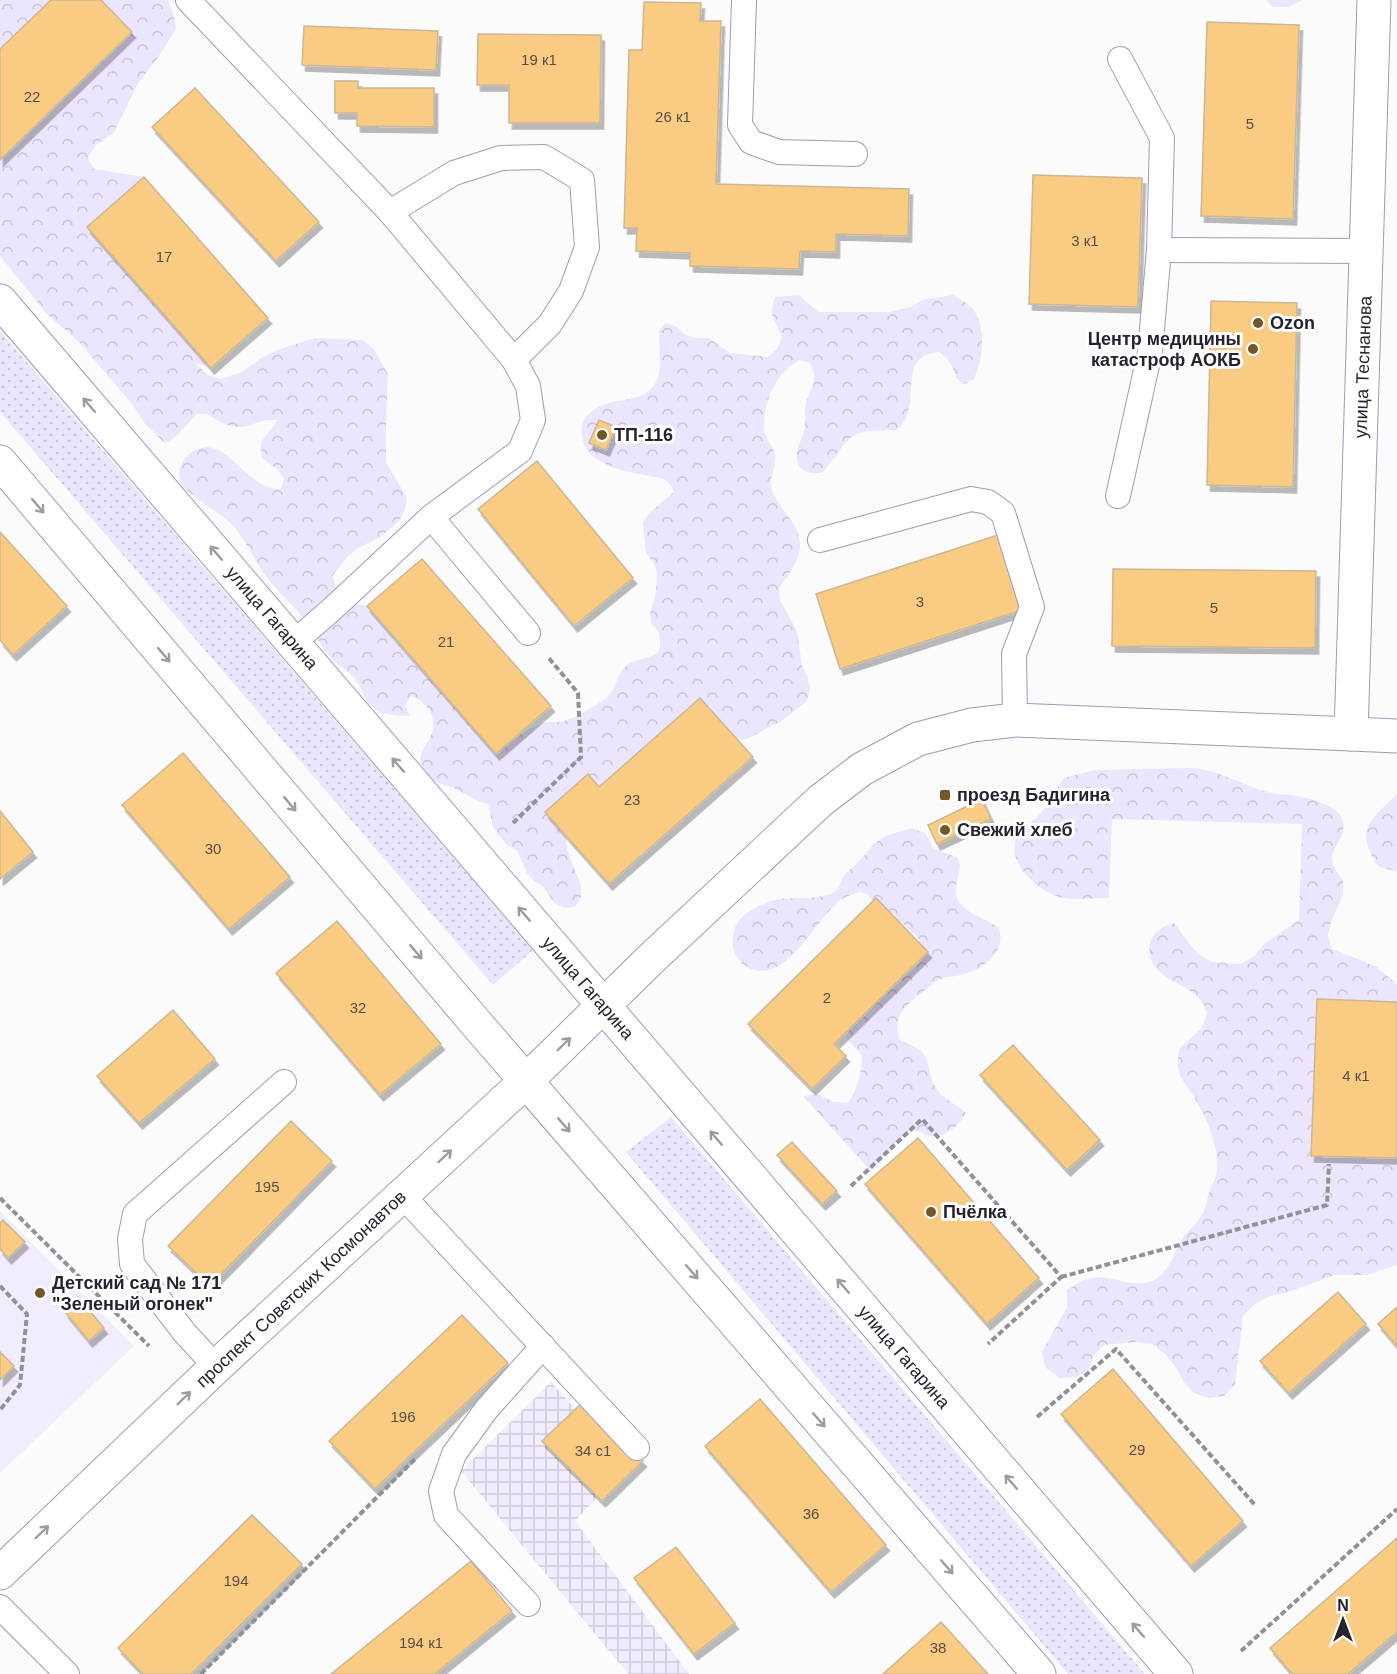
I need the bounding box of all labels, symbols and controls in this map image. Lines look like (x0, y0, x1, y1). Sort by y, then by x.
house number: 19 к1 (521, 51, 557, 68)
house number: 22 (24, 88, 40, 105)
house number: 26 к1 (655, 108, 691, 125)
house number: 5 (1246, 115, 1254, 132)
house number: 3 к1 (1071, 232, 1099, 249)
house number: 17 (156, 248, 172, 265)
street label: улица Теснанова (1351, 294, 1376, 439)
place label: Ozon (1270, 313, 1315, 333)
marker: Ozon (1251, 316, 1265, 330)
place label: Центр медицины катастроф АОКБ (1088, 329, 1241, 370)
marker: Центр медицины катастроф АОКБ (1246, 342, 1260, 356)
one-way arrow (83, 397, 96, 413)
place label: ТП-116 (614, 425, 673, 445)
marker: ТП-116 (595, 428, 609, 442)
one-way arrow (31, 498, 45, 513)
one-way arrow (209, 546, 223, 561)
street label: улица Гагарина (222, 563, 323, 674)
house number: 3 (916, 593, 924, 610)
house number: 5 (1210, 599, 1218, 616)
house number: 21 (438, 633, 454, 650)
one-way arrow (157, 647, 171, 662)
one-way arrow (391, 757, 404, 773)
place label: проезд Бадигина (957, 785, 1111, 805)
marker: проезд Бадигина (938, 788, 952, 802)
house number: 23 (624, 791, 640, 808)
one-way arrow (283, 796, 297, 811)
place label: Свежий хлеб (957, 820, 1073, 840)
marker: Свежий хлеб (938, 823, 952, 837)
house number: 30 (205, 840, 221, 857)
one-way arrow (517, 907, 531, 922)
street label: улица Гагарина (538, 933, 639, 1044)
one-way arrow (409, 944, 423, 959)
house number: 2 (823, 989, 831, 1006)
house number: 32 (350, 999, 366, 1016)
one-way arrow (557, 1036, 572, 1051)
house number: 4 к1 (1342, 1067, 1370, 1084)
one-way arrow (557, 1117, 571, 1132)
one-way arrow (709, 1131, 723, 1146)
one-way arrow (437, 1149, 452, 1163)
house number: 195 (254, 1178, 280, 1195)
street label: проспект Советских Космонавтов (192, 1186, 410, 1392)
place label: Пчёлка (943, 1202, 1008, 1222)
marker: Пчёлка (924, 1205, 938, 1219)
one-way arrow (685, 1264, 699, 1279)
place label: Детский сад № 171 "Зеленый огонек" (52, 1273, 221, 1314)
one-way arrow (836, 1279, 850, 1294)
marker: Детский сад № 171 "Зеленый огонек" (33, 1286, 47, 1300)
street label: улица Гагарина (854, 1302, 955, 1413)
one-way arrow (176, 1391, 191, 1405)
house number: 196 (390, 1408, 416, 1425)
one-way arrow (812, 1412, 826, 1427)
house number: 29 (1129, 1441, 1145, 1458)
house number: 34 с1 (575, 1442, 611, 1459)
one-way arrow (1004, 1475, 1018, 1490)
house number: 36 (803, 1505, 819, 1522)
one-way arrow (35, 1525, 50, 1540)
one-way arrow (940, 1559, 954, 1574)
house number: 194 (223, 1572, 249, 1589)
north arrow (1313, 1590, 1373, 1650)
text: N (1337, 1597, 1349, 1614)
one-way arrow (1131, 1623, 1145, 1638)
house number: 194 к1 (399, 1634, 443, 1651)
house number: 38 (930, 1639, 946, 1656)

